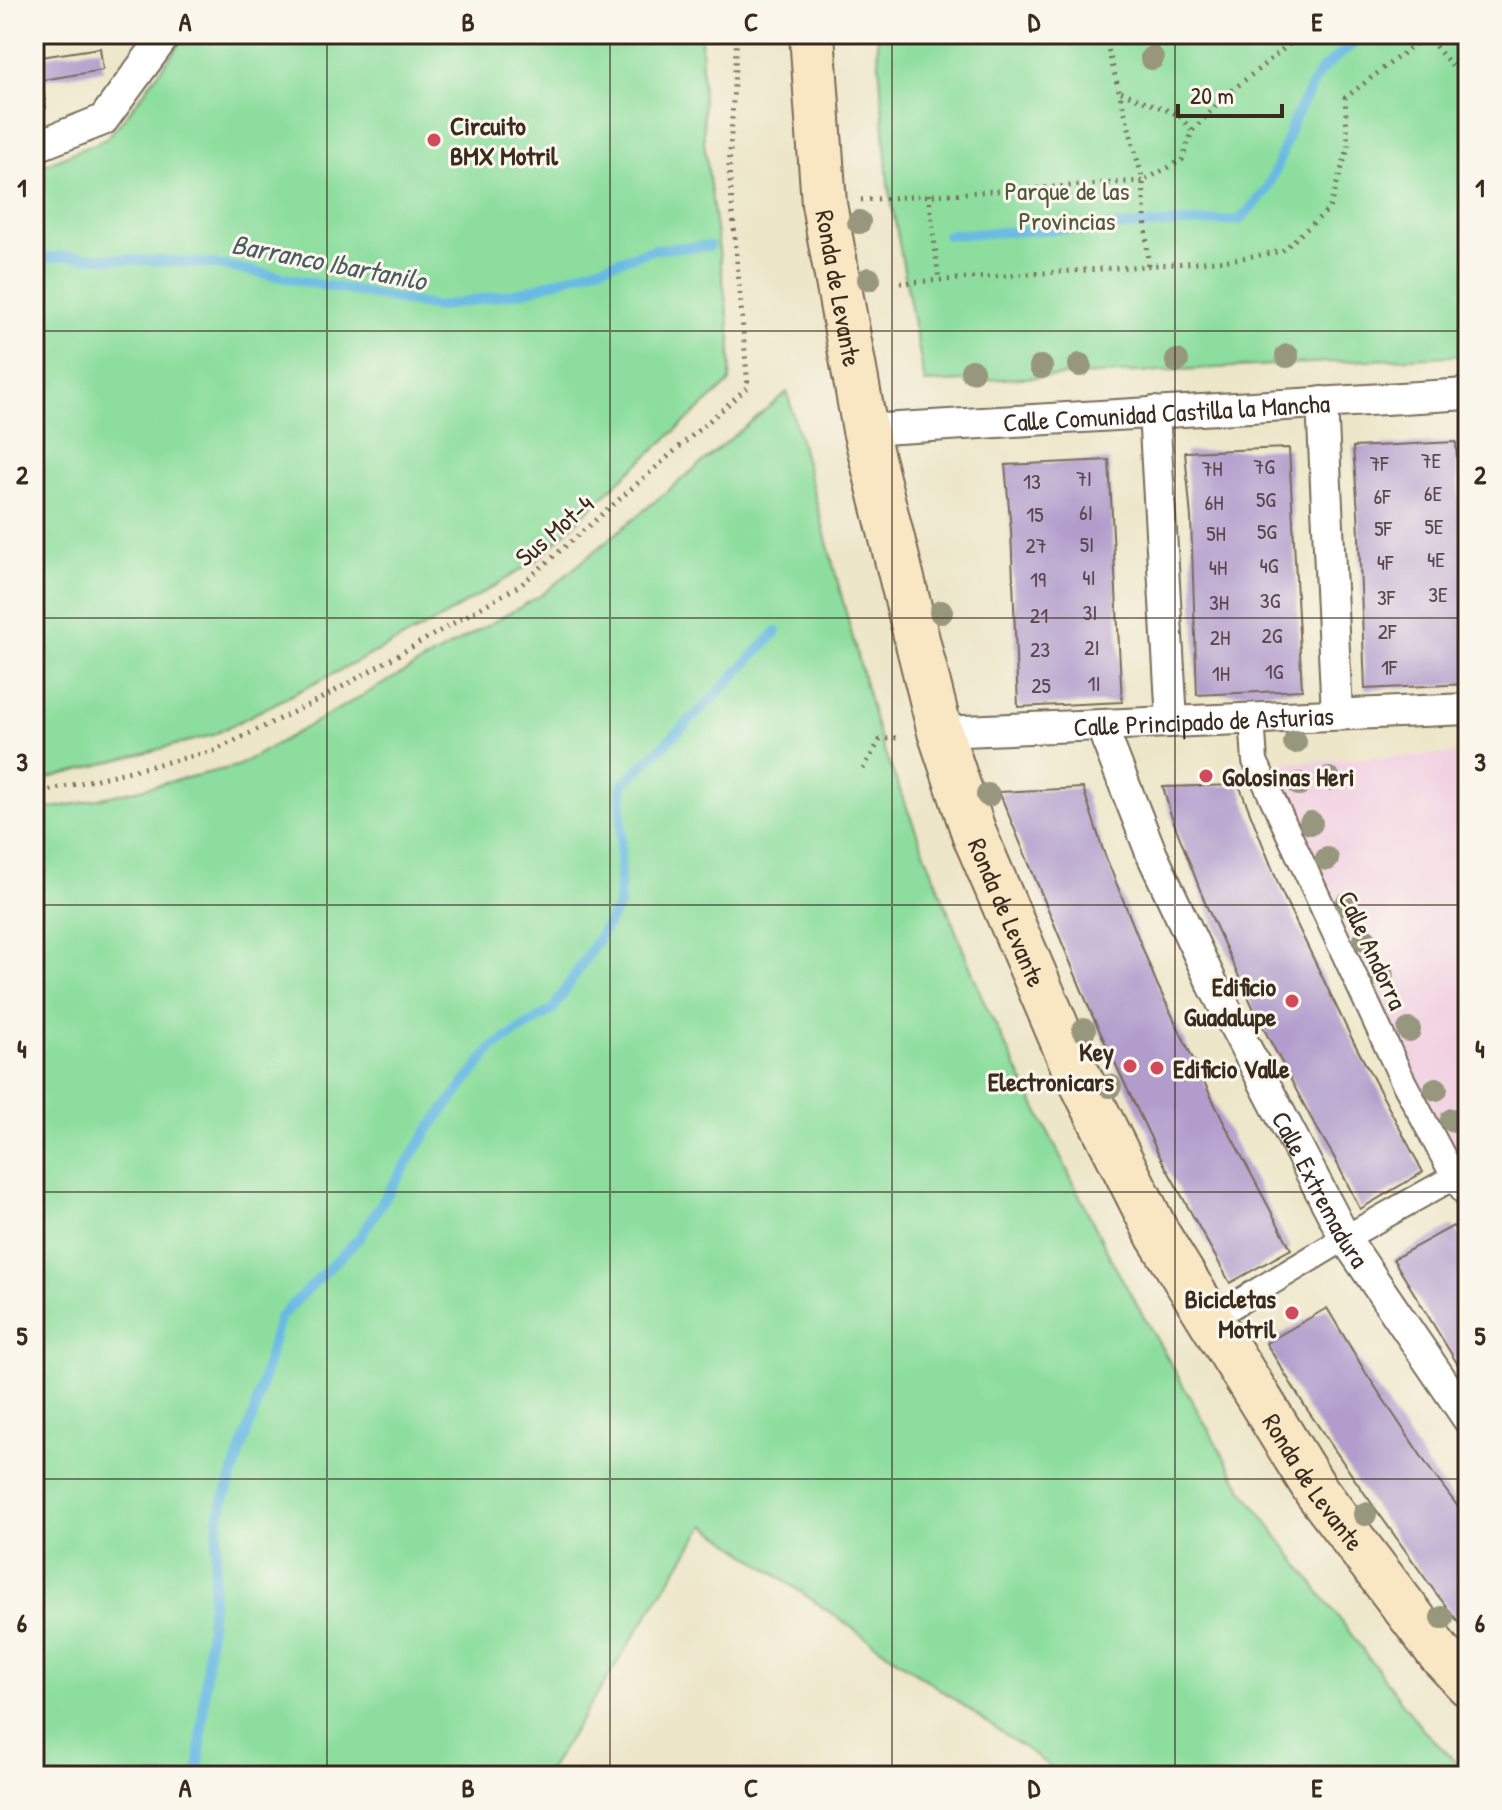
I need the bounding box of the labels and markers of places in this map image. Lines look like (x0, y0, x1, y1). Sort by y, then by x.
place label: Circuito BMX Motril (450, 108, 559, 173)
marker: Circuito BMX Motril (425, 131, 443, 149)
place label: Golosinas Heri (1222, 759, 1354, 794)
marker: Golosinas Heri (1197, 767, 1215, 785)
place label: Edificio Guadalupe (1184, 969, 1277, 1035)
marker: Edificio Guadalupe (1283, 992, 1301, 1010)
place label: Key Electronicars (988, 1034, 1114, 1099)
place label: Edificio Valle (1173, 1051, 1290, 1086)
marker: Key Electronicars (1121, 1057, 1139, 1075)
marker: Edificio Valle (1148, 1059, 1166, 1077)
place label: Bicicletas Motril (1185, 1281, 1277, 1346)
marker: Bicicletas Motril (1283, 1304, 1301, 1322)

